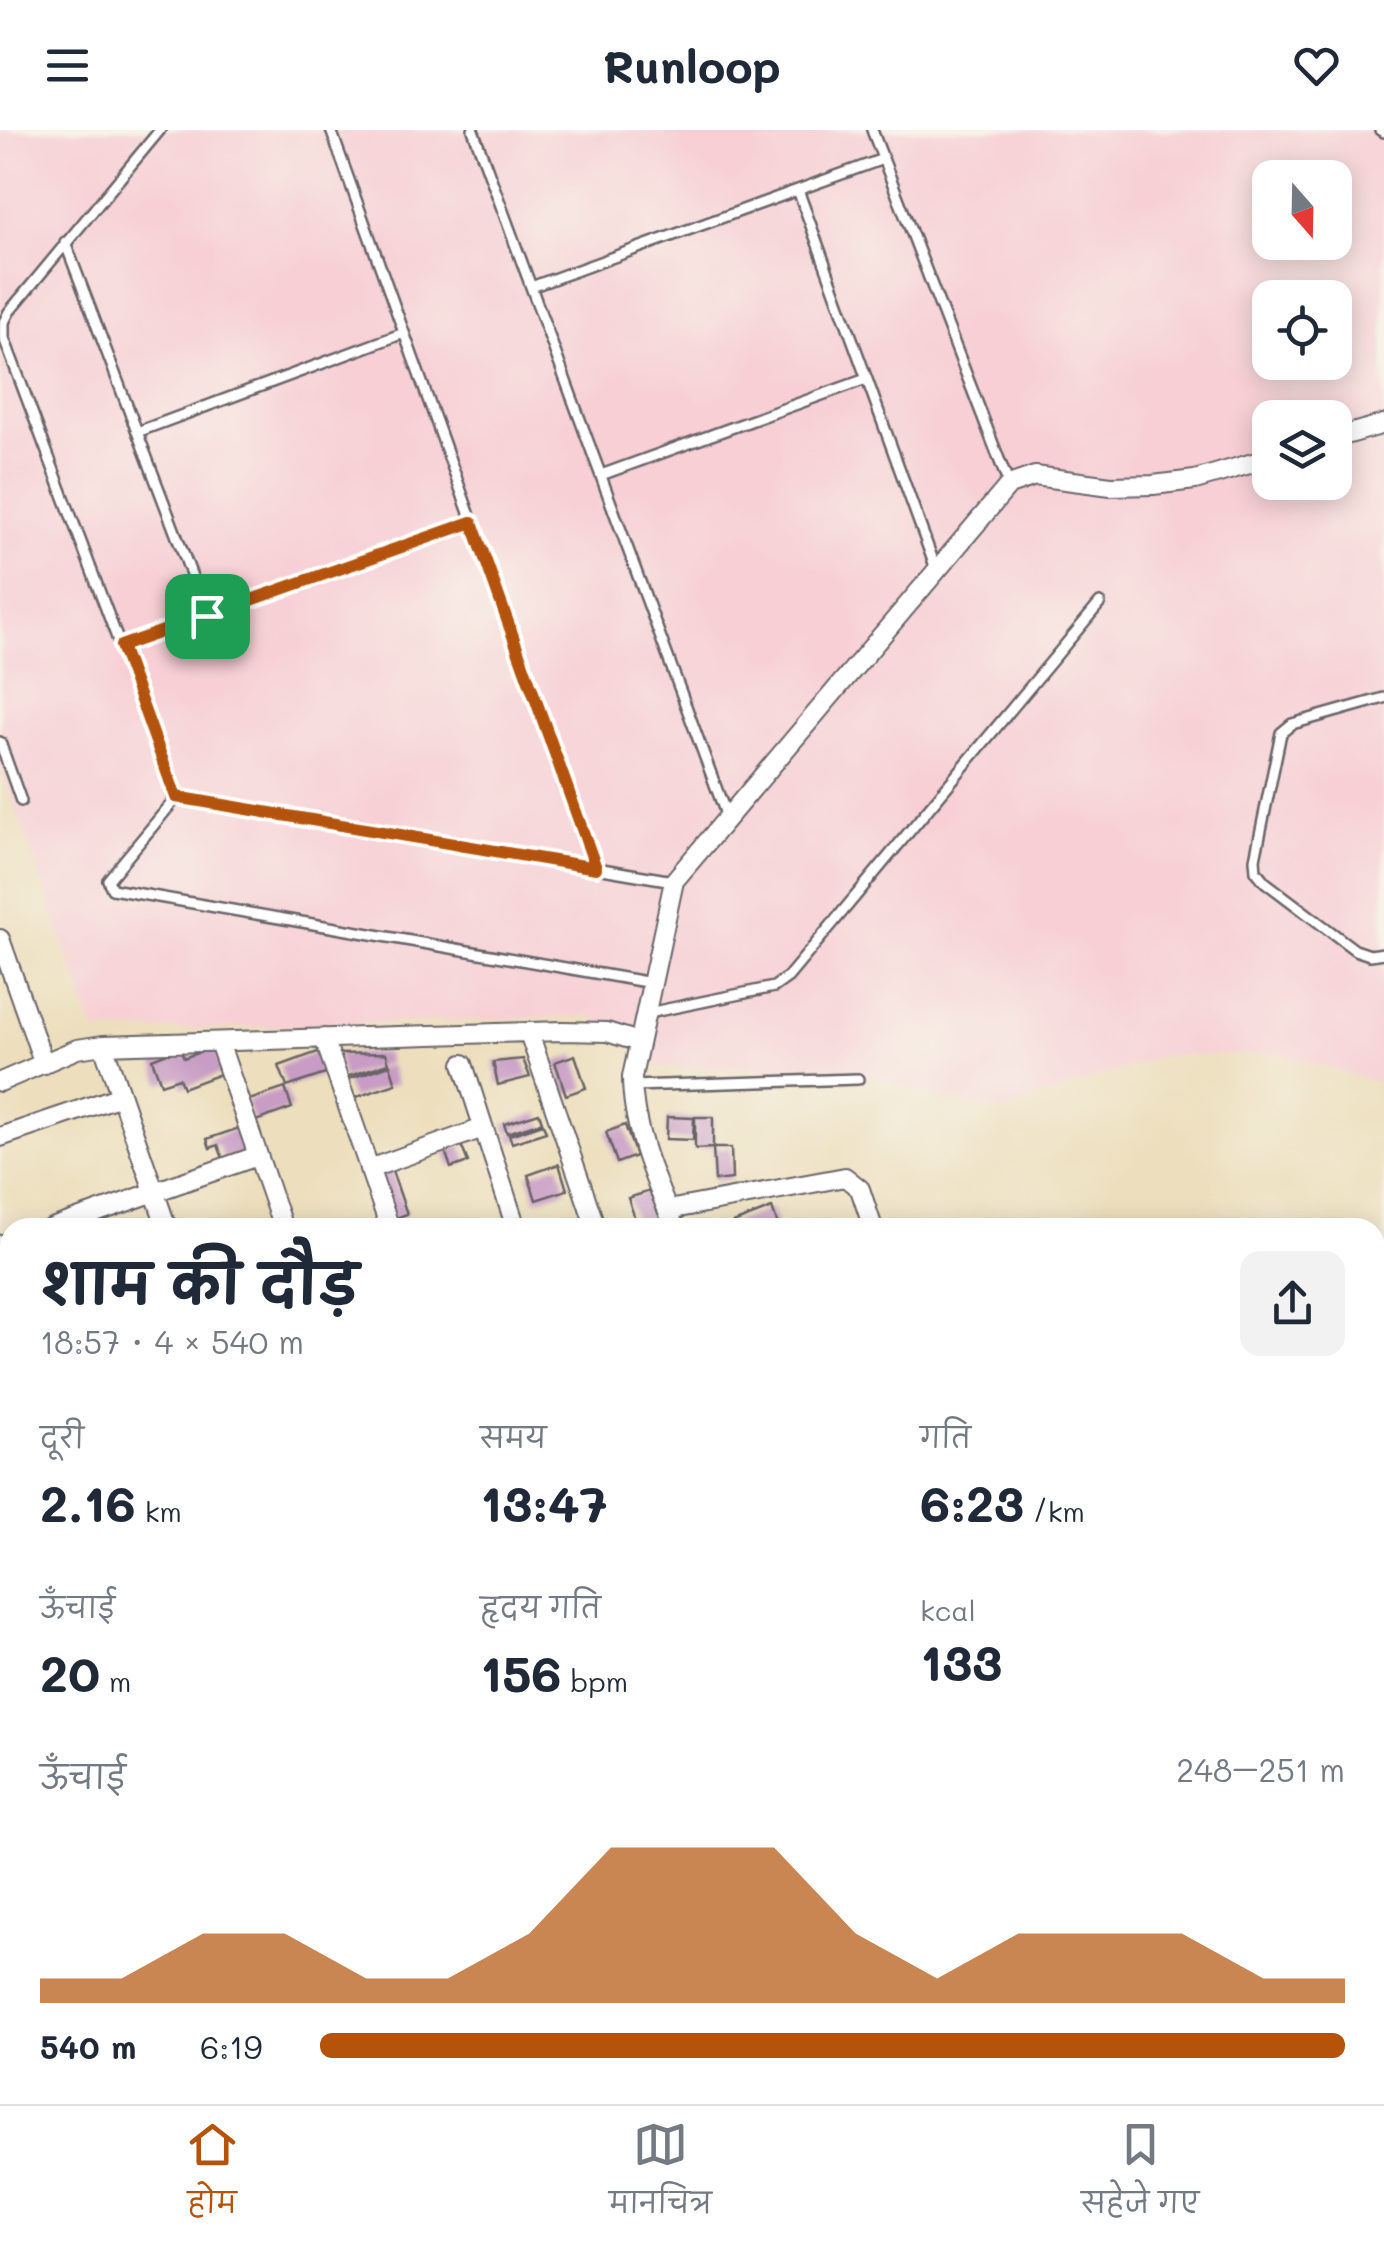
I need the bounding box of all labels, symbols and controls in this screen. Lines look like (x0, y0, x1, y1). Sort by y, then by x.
text: Runloop (603, 36, 781, 94)
icon: menu (40, 38, 95, 93)
icon: heart (1289, 38, 1344, 93)
north arrow (1252, 160, 1352, 260)
map controls (1252, 160, 1352, 500)
button: locate (1252, 280, 1352, 380)
button: layers (1252, 400, 1352, 500)
pin (165, 574, 250, 659)
icon: arrive (180, 589, 235, 644)
text: शाम की दौड़ (40, 1246, 358, 1318)
button: share (1240, 1251, 1345, 1356)
text: 18:57 · 4 × 540 m (40, 1320, 304, 1362)
text: दूरी (40, 1419, 84, 1455)
text: समय (480, 1419, 547, 1455)
text: गति (920, 1419, 971, 1455)
text: 2.16 (40, 1469, 136, 1535)
text: 13:47 (480, 1469, 608, 1535)
text: 6:23 (920, 1469, 1024, 1535)
text: km (136, 1493, 182, 1529)
text: /km (1024, 1493, 1085, 1529)
text: ऊँचाई (40, 1589, 115, 1625)
text: हृदय गति (480, 1589, 601, 1625)
text: kcal (920, 1592, 976, 1628)
text: 133 (920, 1628, 1002, 1694)
text: 20 (40, 1639, 100, 1705)
text: 156 (480, 1639, 562, 1705)
text: m (100, 1663, 131, 1699)
text: bpm (562, 1663, 628, 1699)
text: 248–251 m (1176, 1748, 1345, 1790)
text: ऊँचाई (40, 1755, 126, 1797)
text: 540 m (40, 2025, 136, 2067)
text: 6:19 (200, 2025, 262, 2067)
tab: होम (185, 2117, 240, 2234)
tab: मानचित्र (609, 2117, 712, 2234)
tab: सहेजे गए (1081, 2117, 1199, 2234)

